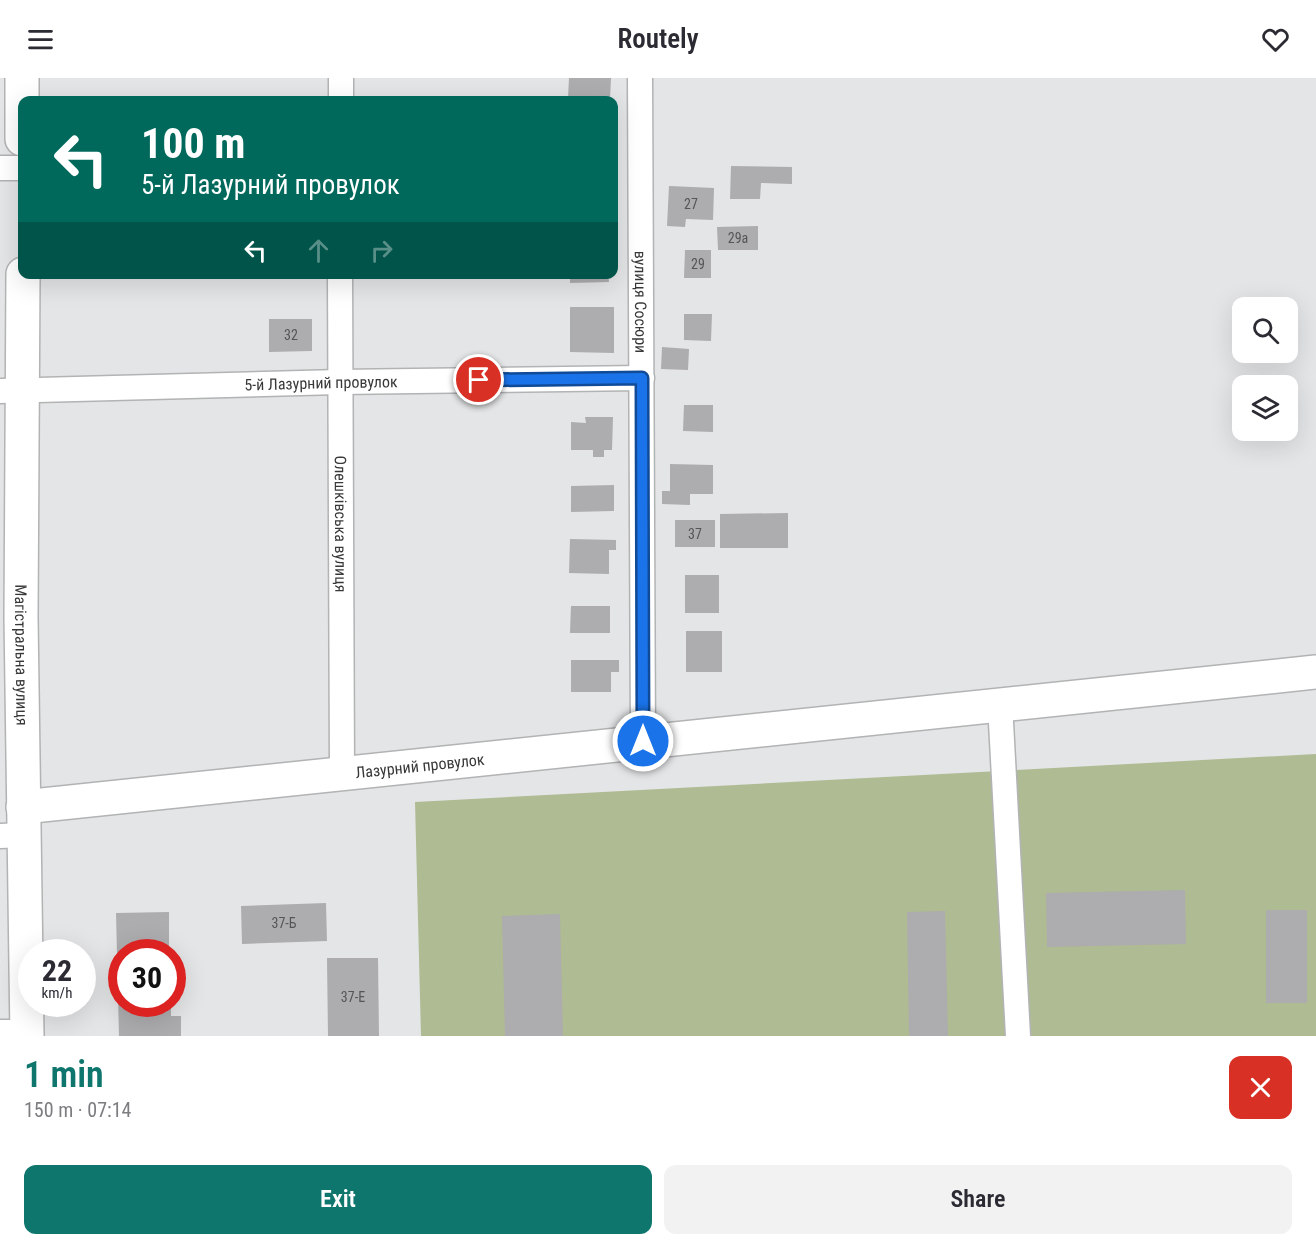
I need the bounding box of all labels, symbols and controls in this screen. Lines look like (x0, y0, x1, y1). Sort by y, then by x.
icon: menu (24, 23, 57, 56)
text: Routely (617, 23, 699, 55)
icon: heart (1259, 23, 1292, 56)
text: 100 m (141, 119, 246, 168)
icon: left (42, 120, 120, 198)
text: 5-й Лазурний провулок (141, 169, 400, 201)
house number: 27 (684, 196, 698, 212)
house number: 29а (728, 230, 748, 246)
icon: left (239, 234, 272, 267)
icon: ahead (302, 234, 335, 267)
icon: right (365, 234, 398, 267)
street label: вулиця Сосюри (631, 251, 650, 353)
house number: 29 (691, 256, 705, 272)
map controls (1232, 297, 1298, 441)
button: search (1232, 297, 1298, 363)
house number: 32 (284, 327, 298, 343)
pin (453, 354, 504, 405)
icon: arrive (462, 363, 495, 396)
street label: 5-й Лазурний провулок (244, 372, 398, 395)
button: layers (1232, 375, 1298, 441)
street label: Олешківська вулиця (331, 456, 350, 592)
house number: 37 (688, 526, 702, 542)
street label: Магістральна вулиця (11, 584, 32, 726)
position arrow (611, 709, 675, 773)
street label: Лазурний провулок (354, 750, 486, 782)
house number: 37-Б (272, 915, 297, 931)
speed limit sign: 30 (108, 939, 186, 1017)
text: 22 (42, 953, 72, 988)
text: km/h (42, 984, 72, 1002)
house number: 37-Е (341, 989, 365, 1005)
text: 1 min (24, 1054, 104, 1096)
button: close (1229, 1056, 1292, 1119)
text: 150 m · 07:14 (24, 1098, 131, 1122)
button: Exit (24, 1165, 652, 1234)
button: Share (664, 1165, 1292, 1234)

